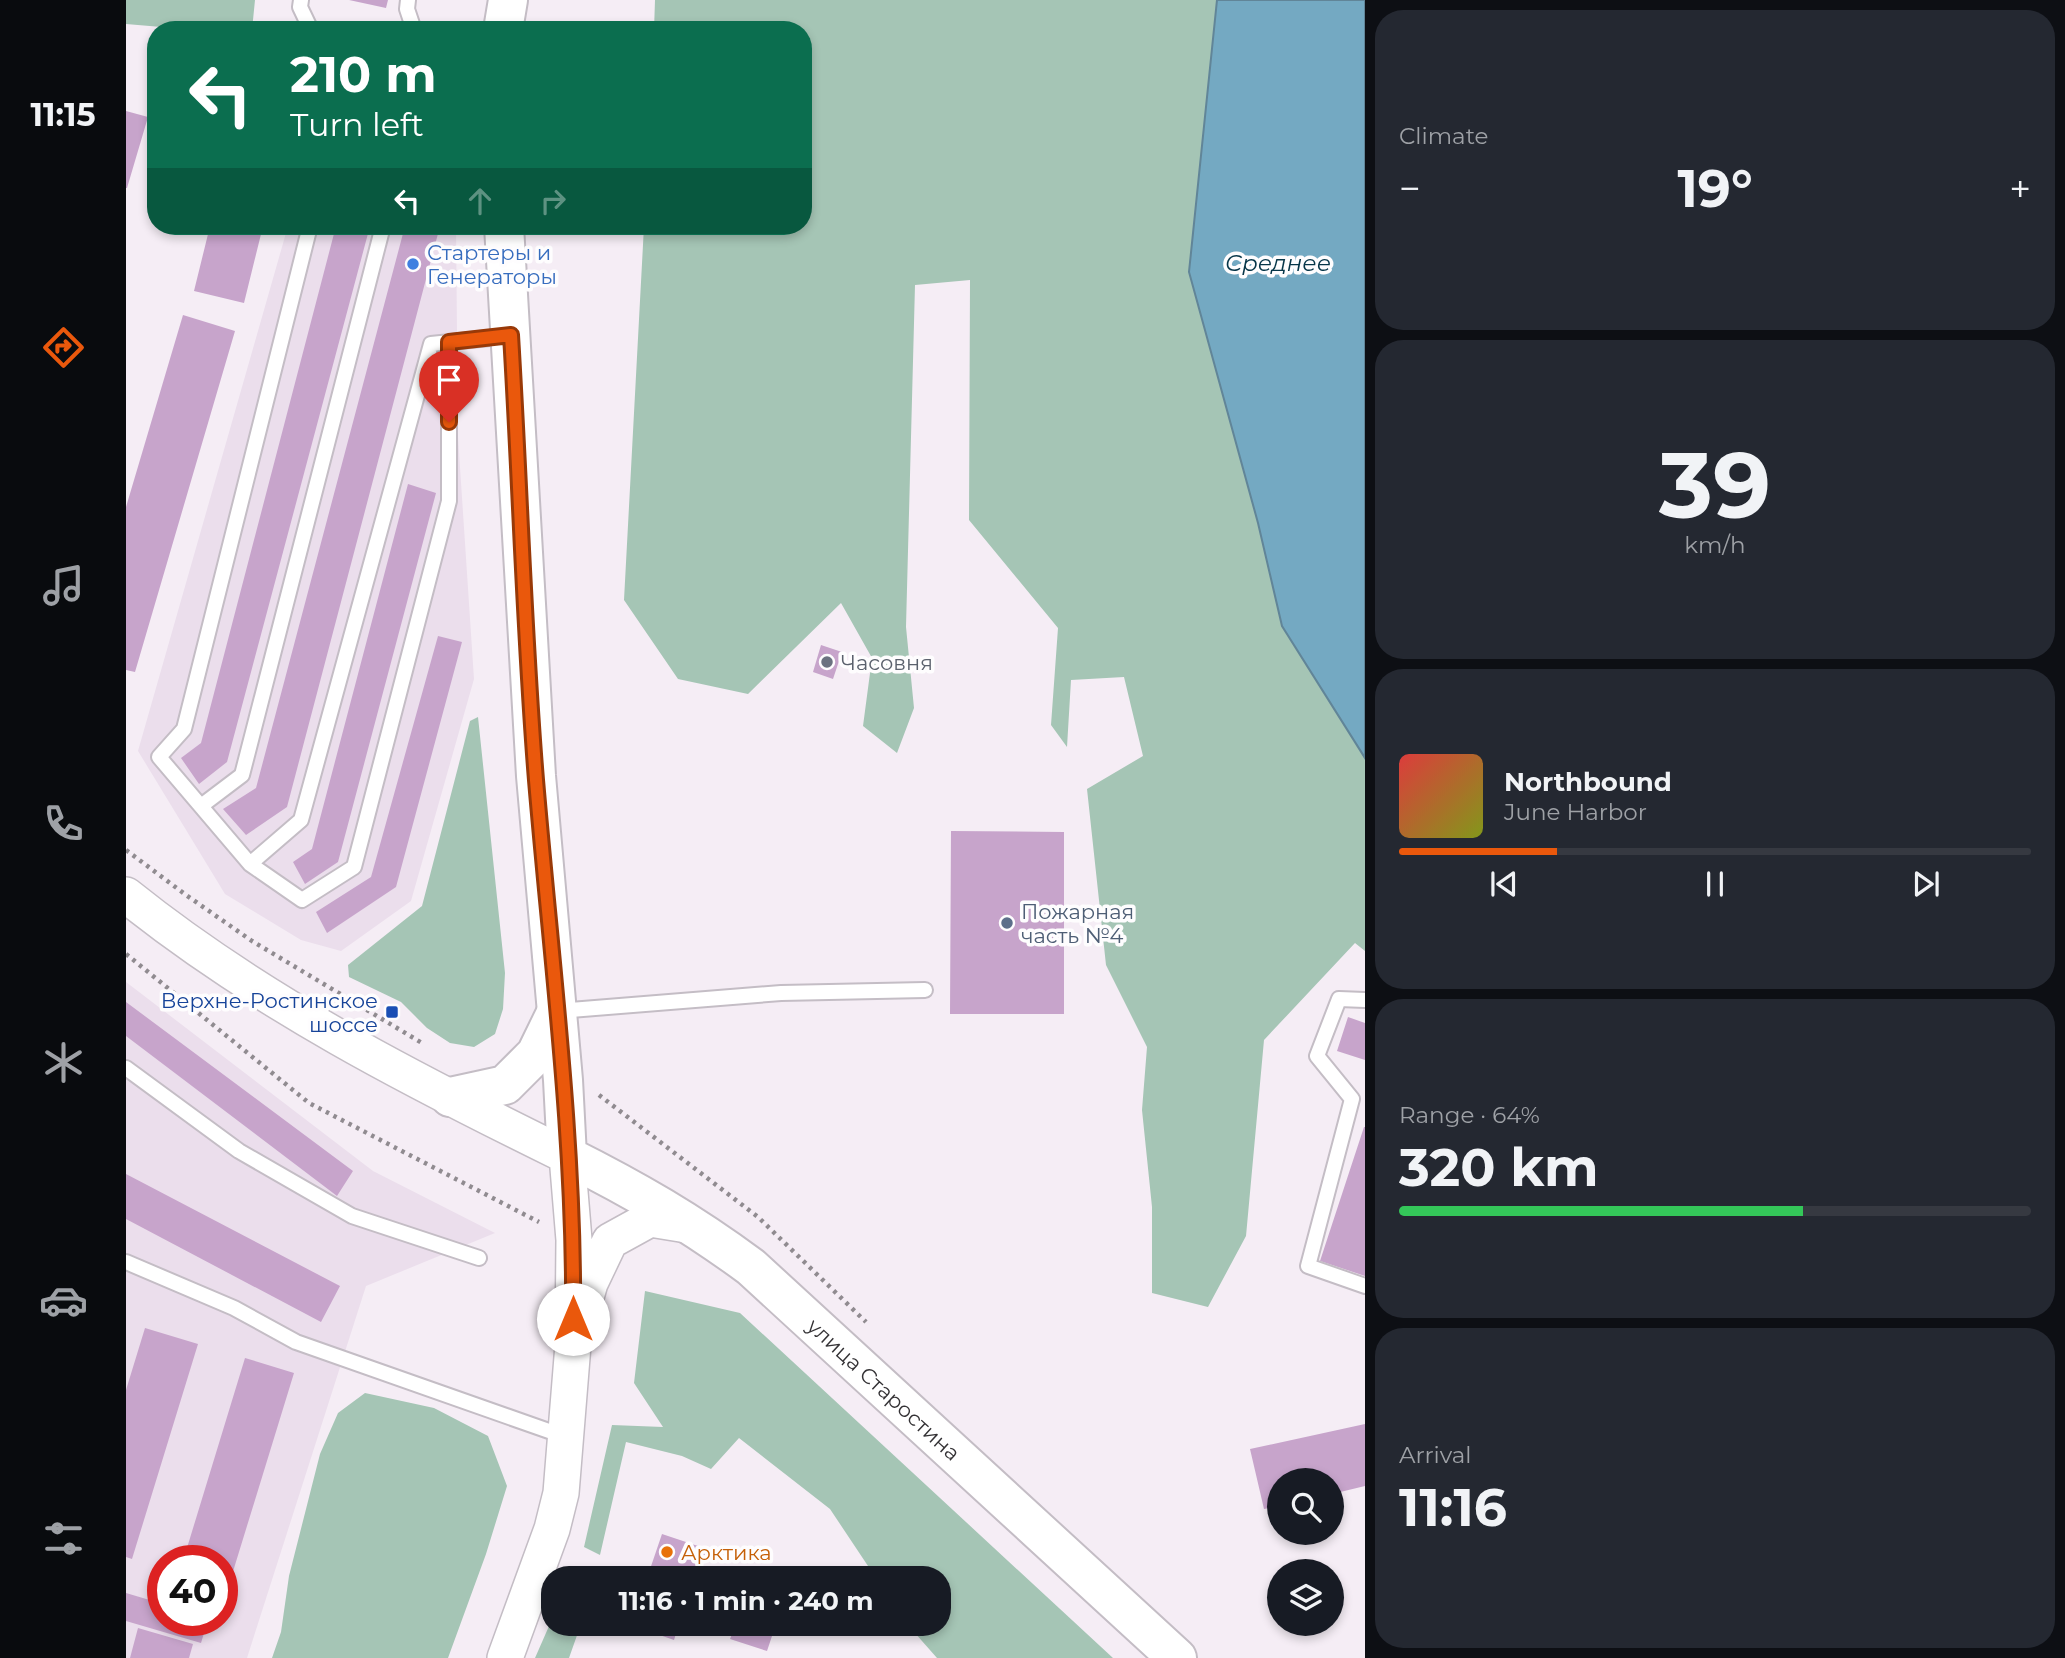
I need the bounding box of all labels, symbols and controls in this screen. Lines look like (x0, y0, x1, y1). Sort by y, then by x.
text: 210 m (290, 45, 437, 104)
icon: left (175, 49, 266, 140)
text: 11:15 (30, 95, 96, 134)
text: Turn left (290, 105, 424, 144)
text: Climate (1399, 122, 1488, 150)
text: 19° (1677, 157, 1753, 220)
text: − (1399, 165, 1421, 212)
text: + (2009, 165, 2031, 212)
icon: left (388, 182, 426, 220)
icon: ahead (461, 182, 499, 220)
icon: right (534, 182, 572, 220)
place label: Стартеры и Генераторы (427, 240, 557, 289)
water label: Среднее (1225, 249, 1331, 277)
marker: Стартеры и Генераторы (405, 256, 421, 272)
icon: directions (39, 323, 88, 372)
pin (419, 350, 479, 422)
icon: arrive (430, 361, 468, 399)
text: 39 (1659, 430, 1771, 541)
text: km/h (1684, 531, 1746, 559)
icon: music (39, 561, 88, 610)
place label: Часовня (841, 650, 933, 675)
marker: Часовня (819, 654, 835, 670)
text: Northbound (1504, 766, 1672, 798)
text: June Harbor (1504, 798, 1647, 826)
icon: phone (39, 799, 88, 848)
icon: previous (1485, 865, 1523, 903)
icon: pause (1696, 865, 1734, 903)
icon: next (1907, 865, 1945, 903)
place label: Пожарная часть №4 (1021, 899, 1134, 948)
marker: Пожарная часть №4 (999, 915, 1015, 931)
place label: Верхне-Ростинское шоссе (161, 988, 378, 1037)
marker: Верхне-Ростинское шоссе (384, 1004, 400, 1020)
icon: climate (39, 1038, 88, 1087)
text: Range · 64% (1399, 1101, 1540, 1129)
text: 320 km (1399, 1136, 1599, 1199)
icon: car (39, 1276, 88, 1325)
position arrow (536, 1282, 610, 1356)
street label: улица Старостина (802, 1312, 966, 1465)
text: Arrival (1399, 1441, 1472, 1469)
map controls (1267, 1468, 1344, 1636)
button: search (1267, 1468, 1344, 1545)
text: 11:16 (1399, 1476, 1507, 1539)
icon: filters (39, 1514, 88, 1563)
place label: Арктика (681, 1540, 772, 1565)
marker: Арктика (659, 1544, 675, 1560)
speed limit sign: 40 (147, 1545, 238, 1636)
button: layers (1267, 1559, 1344, 1636)
text: 11:16 · 1 min · 240 m (619, 1585, 873, 1617)

